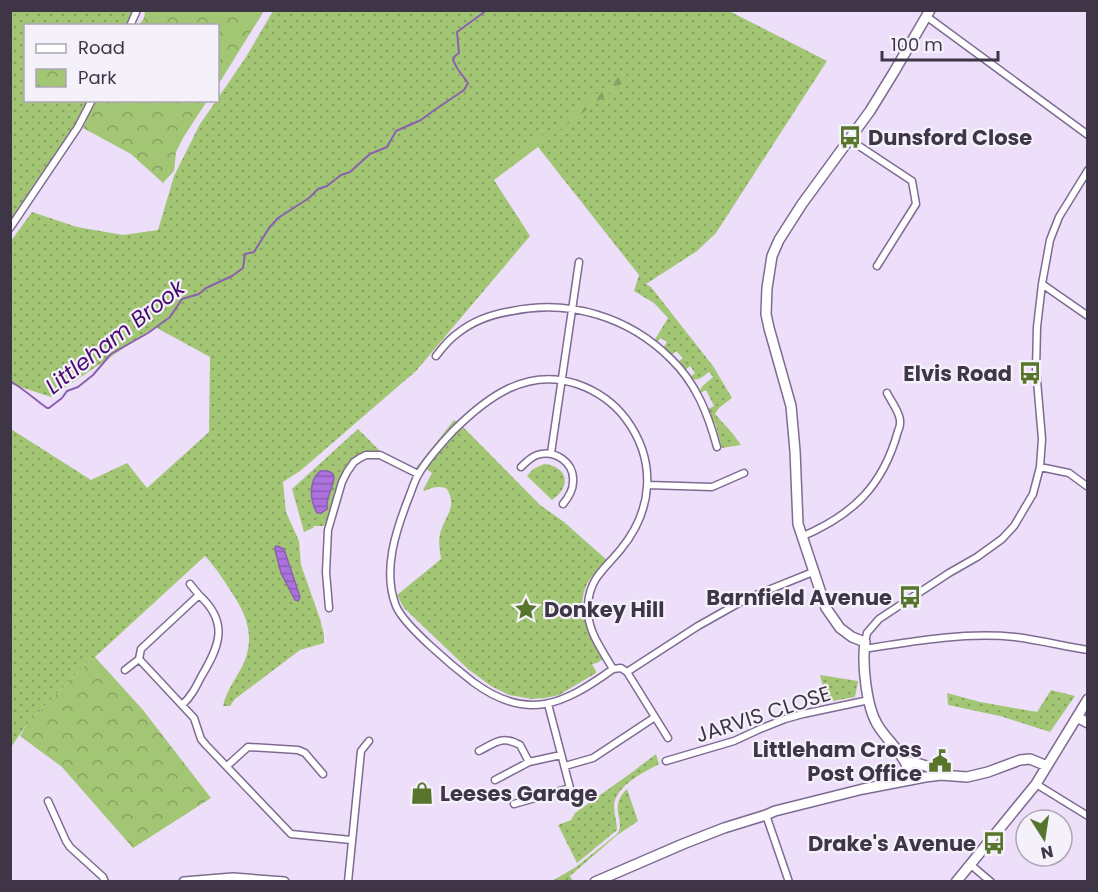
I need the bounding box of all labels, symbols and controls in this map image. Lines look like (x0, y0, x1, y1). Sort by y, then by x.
legend (24, 24, 219, 102)
scale bar (882, 24, 998, 62)
text: 100 m (891, 32, 943, 57)
text: Road (78, 35, 125, 60)
text: Park (78, 65, 117, 90)
place label: Dunsford Close (868, 123, 1032, 152)
bus stop icon: Dunsford Close (837, 124, 863, 150)
water label: Littleham Brook (39, 272, 193, 401)
place label: Elvis Road (903, 359, 1012, 388)
bus stop icon: Elvis Road (1017, 360, 1043, 386)
place label: Barnfield Avenue (706, 583, 892, 612)
bus stop icon: Barnfield Avenue (897, 584, 923, 610)
place label: Donkey Hill (544, 595, 664, 624)
place icon: Donkey Hill (513, 596, 539, 622)
street label: JARVIS CLOSE (692, 679, 834, 749)
place label: Littleham Cross Post Office (753, 735, 922, 788)
public building icon: Littleham Cross Post Office (927, 748, 953, 774)
place label: Leeses Garage (440, 779, 597, 808)
shop icon: Leeses Garage (409, 780, 435, 806)
north arrow (1014, 808, 1074, 868)
place label: Drake's Avenue (808, 829, 976, 858)
bus stop icon: Drake's Avenue (981, 830, 1007, 856)
text: N (1039, 840, 1055, 865)

